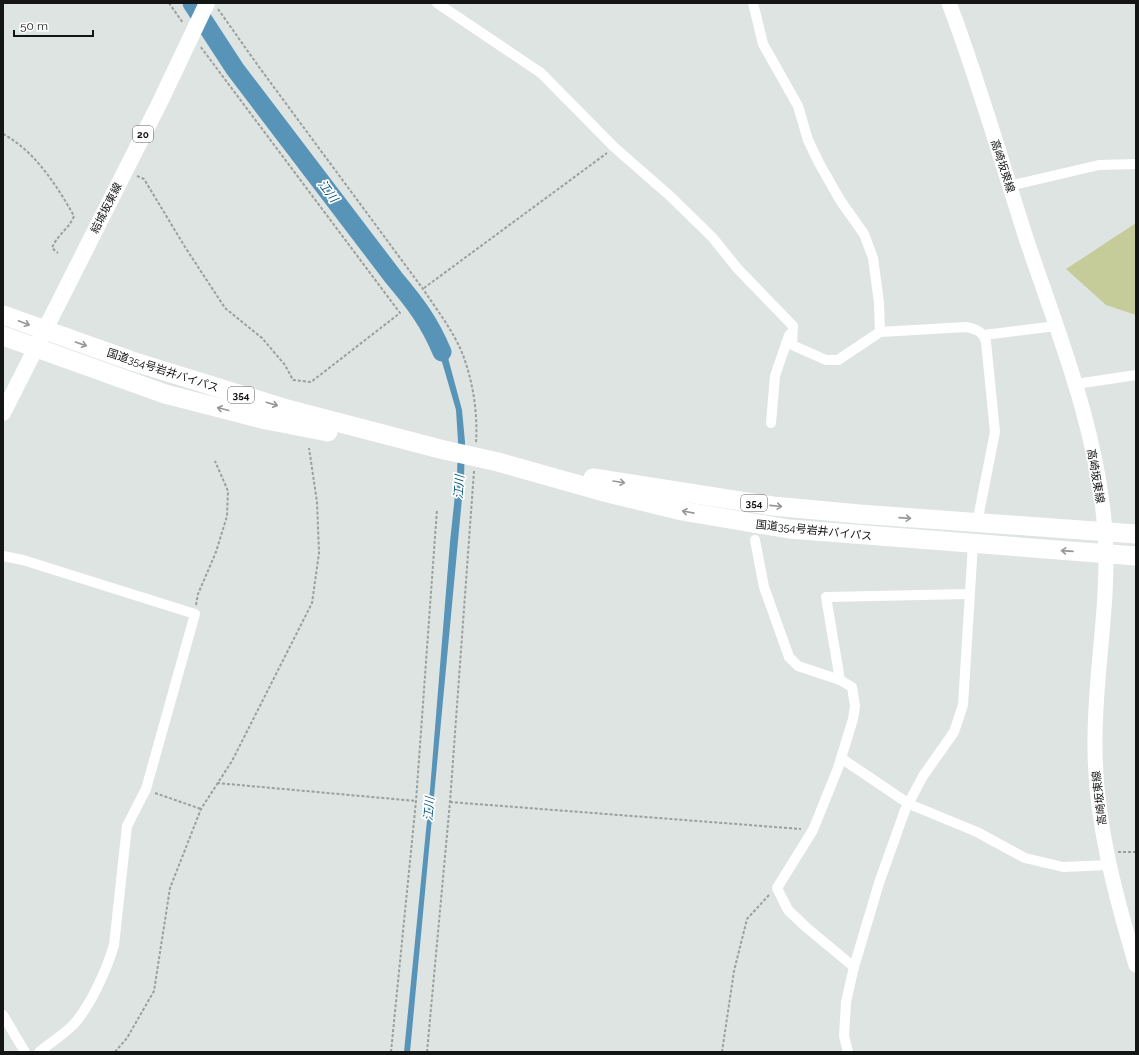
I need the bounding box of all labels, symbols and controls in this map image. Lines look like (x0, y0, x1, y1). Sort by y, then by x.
scale bar (14, 12, 93, 38)
text: 50 m (20, 19, 48, 33)
road number: 20 (133, 126, 153, 142)
street label: 高崎坂東線 (988, 138, 1017, 194)
water label: 江川 (315, 177, 342, 206)
street label: 結城坂東線 (88, 181, 125, 236)
one-way arrow (17, 320, 29, 328)
one-way arrow (75, 340, 87, 348)
street label: 国道354号岩井バイパス (105, 346, 220, 395)
road number: 354 (228, 387, 254, 403)
one-way arrow (265, 401, 278, 408)
one-way arrow (217, 404, 230, 412)
street label: 高崎坂東線 (1084, 448, 1107, 504)
water label: 江川 (451, 473, 467, 499)
one-way arrow (612, 479, 625, 487)
road number: 354 (741, 495, 767, 511)
one-way arrow (769, 502, 782, 509)
one-way arrow (682, 508, 695, 516)
one-way arrow (898, 514, 911, 521)
street label: 国道354号岩井バイパス (755, 518, 873, 543)
one-way arrow (1061, 547, 1074, 555)
street label: 高崎坂東線 (1090, 770, 1109, 826)
water label: 江川 (421, 794, 437, 822)

